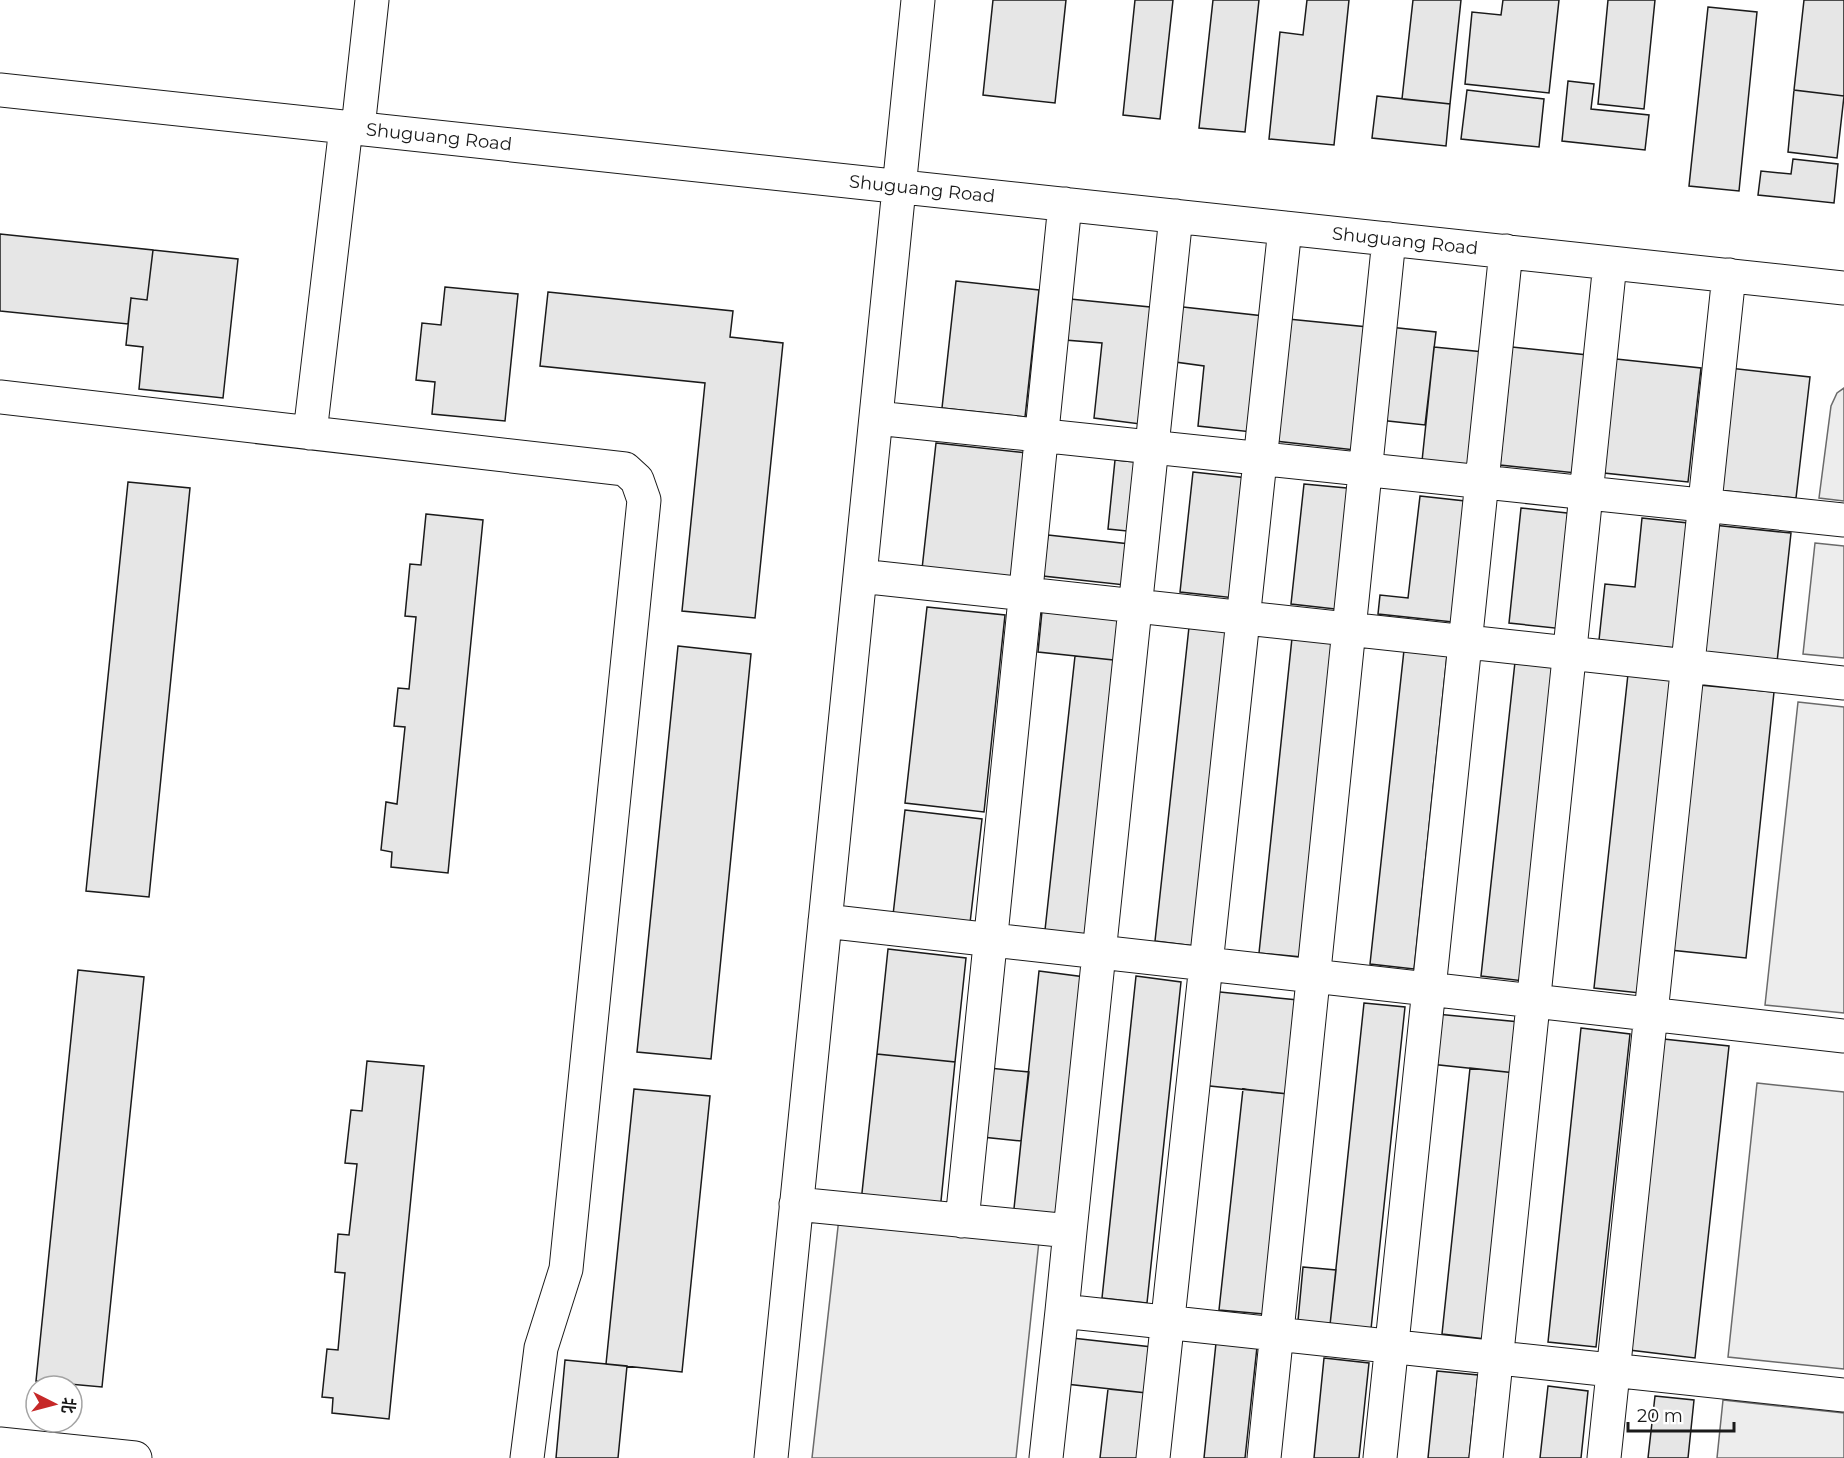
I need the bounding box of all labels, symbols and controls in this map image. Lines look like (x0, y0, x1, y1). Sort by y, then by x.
street label: Shuguang Road (365, 118, 513, 156)
street label: Shuguang Road (848, 170, 996, 208)
street label: Shuguang Road (1331, 222, 1479, 260)
north arrow (24, 1374, 84, 1434)
scale bar (1628, 1395, 1734, 1433)
text: 北 (58, 1397, 79, 1414)
text: 20 m (1637, 1405, 1683, 1427)

